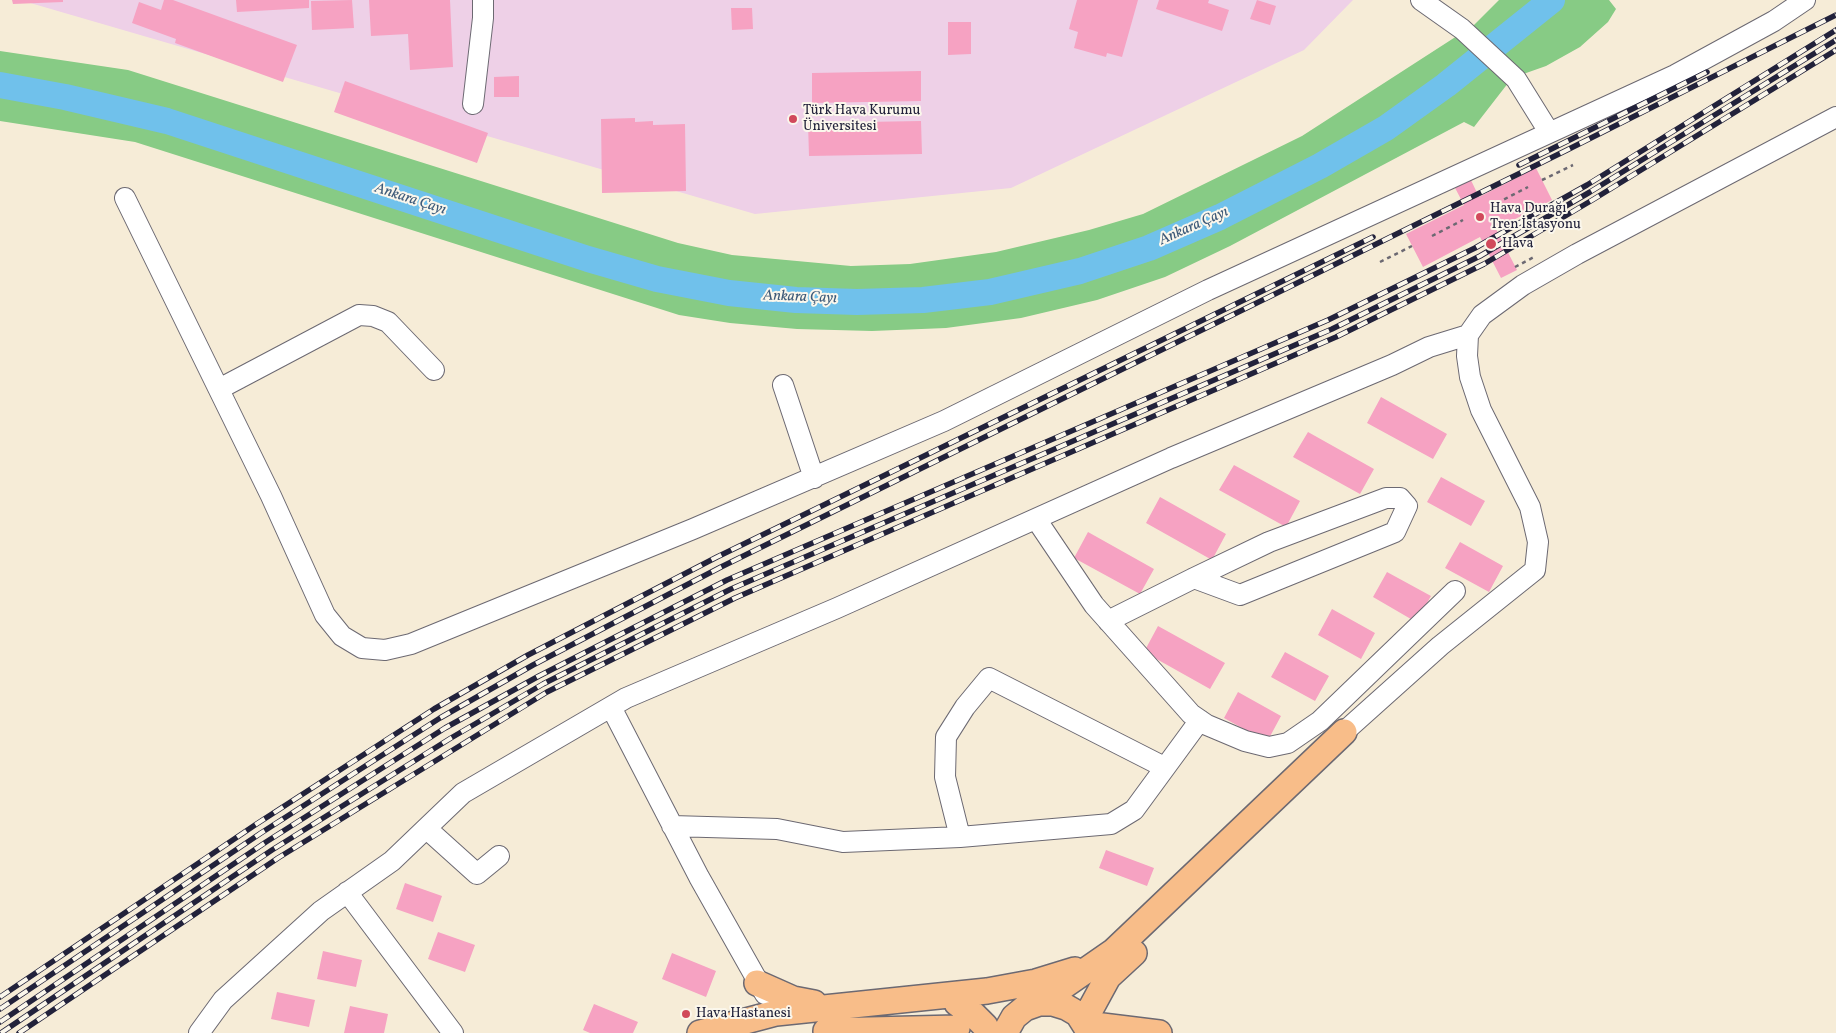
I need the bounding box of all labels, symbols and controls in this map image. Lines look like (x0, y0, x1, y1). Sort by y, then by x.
place label: Türk Hava Kurumu Üniversitesi (803, 103, 921, 136)
marker: Türk Hava Kurumu Üniversitesi (787, 113, 799, 125)
water label: Ankara Çayı (372, 180, 448, 220)
place label: Hava Durağı Tren İstasyonu (1490, 201, 1581, 233)
water label: Ankara Çayı (1157, 204, 1231, 250)
marker: Hava Durağı Tren İstasyonu (1474, 211, 1486, 223)
place label: Hava (1502, 236, 1533, 252)
marker: Hava (1484, 237, 1498, 251)
water label: Ankara Çayı (763, 288, 837, 308)
place label: Hava Hastanesi (696, 1006, 791, 1022)
marker: Hava Hastanesi (680, 1008, 692, 1020)

